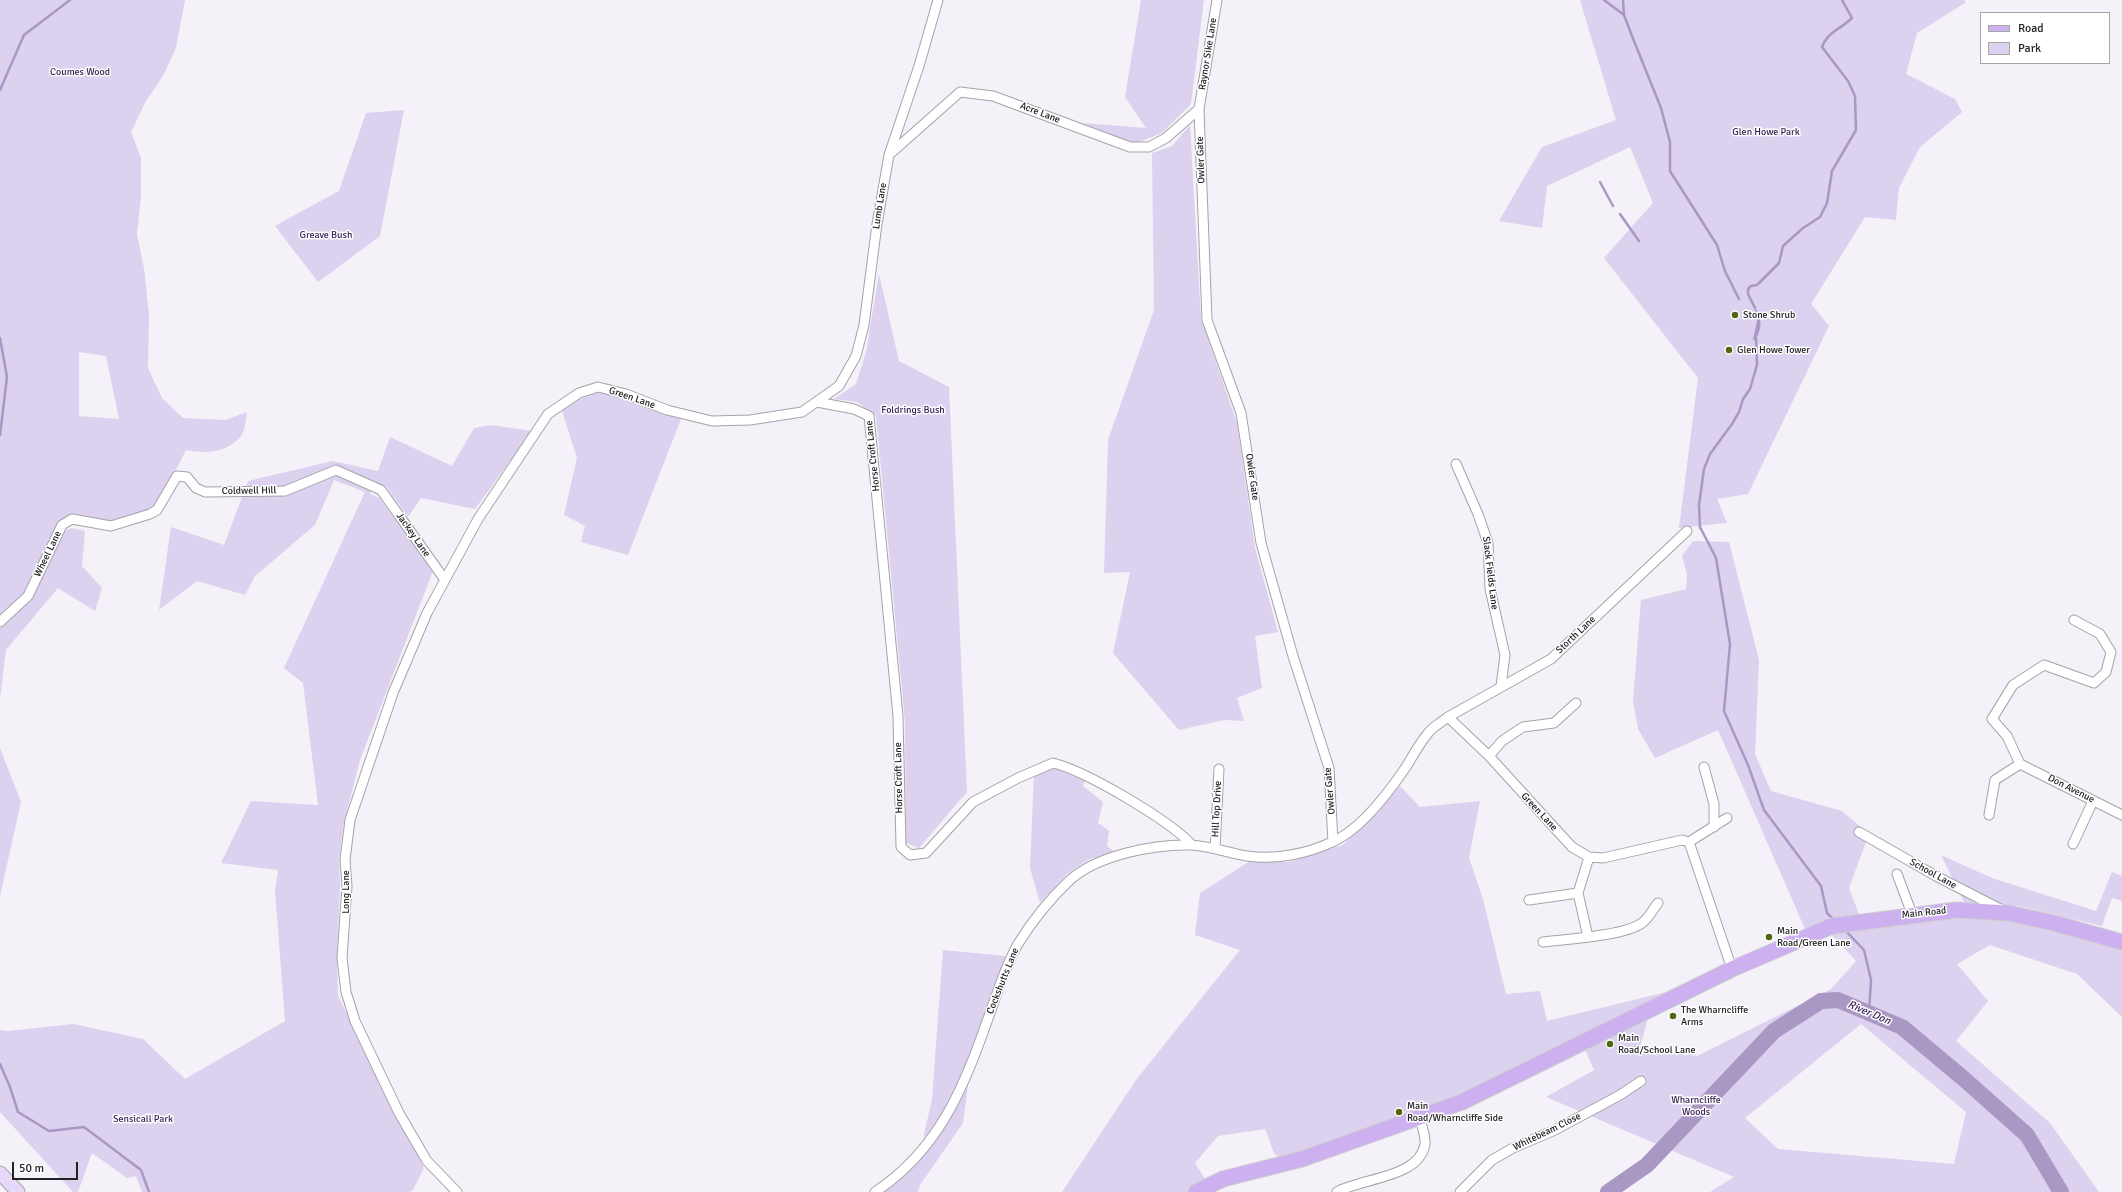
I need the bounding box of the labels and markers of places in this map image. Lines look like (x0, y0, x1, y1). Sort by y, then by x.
place label: Stone Shrub (1743, 309, 1795, 321)
marker: Stone Shrub (1730, 310, 1740, 320)
place label: Glen Howe Tower (1737, 344, 1810, 356)
marker: Glen Howe Tower (1724, 345, 1734, 355)
place label: Main Road/Green Lane (1777, 925, 1851, 948)
marker: Main Road/Green Lane (1764, 932, 1774, 942)
place label: The Wharncliffe Arms (1681, 1004, 1748, 1028)
marker: The Wharncliffe Arms (1668, 1011, 1678, 1021)
place label: Main Road/School Lane (1618, 1032, 1696, 1056)
marker: Main Road/School Lane (1605, 1039, 1615, 1049)
place label: Main Road/Wharncliffe Side (1407, 1100, 1503, 1124)
marker: Main Road/Wharncliffe Side (1394, 1107, 1404, 1117)

